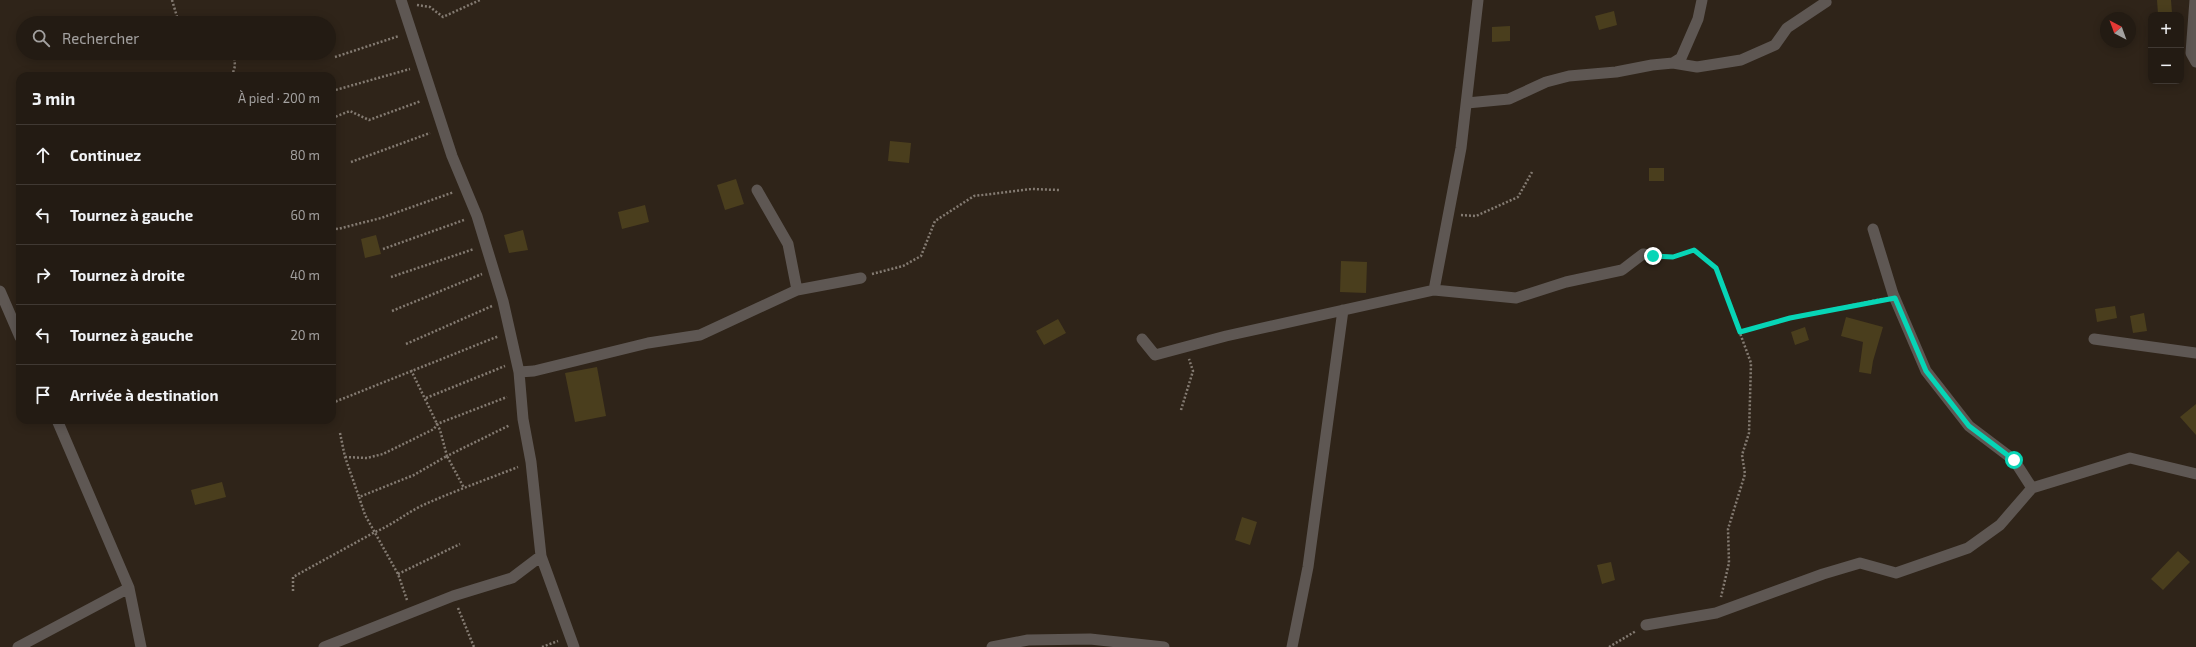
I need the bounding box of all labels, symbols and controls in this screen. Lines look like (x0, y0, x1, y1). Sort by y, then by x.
north arrow (2100, 12, 2136, 48)
map controls (2148, 12, 2184, 84)
button: + (2148, 12, 2184, 48)
search box (16, 16, 336, 60)
icon: search (30, 27, 52, 49)
text: Rechercher (62, 29, 139, 47)
button: − (2148, 48, 2184, 84)
text: 3 min (32, 88, 75, 108)
text: À pied · 200 m (238, 90, 320, 106)
icon: ahead (32, 144, 54, 166)
text: Continuez (70, 146, 141, 164)
text: 80 m (290, 147, 320, 163)
icon: left (32, 204, 54, 226)
text: Tournez à gauche (70, 206, 193, 224)
text: 60 m (290, 207, 320, 223)
route end (1644, 247, 1662, 265)
icon: right (32, 264, 54, 286)
text: Tournez à droite (70, 266, 185, 284)
text: 40 m (290, 267, 320, 283)
icon: left (32, 324, 54, 346)
text: Tournez à gauche (70, 326, 193, 344)
text: 20 m (291, 327, 320, 343)
icon: arrive (32, 384, 54, 406)
text: Arrivée à destination (70, 386, 218, 404)
route start (2005, 451, 2023, 469)

